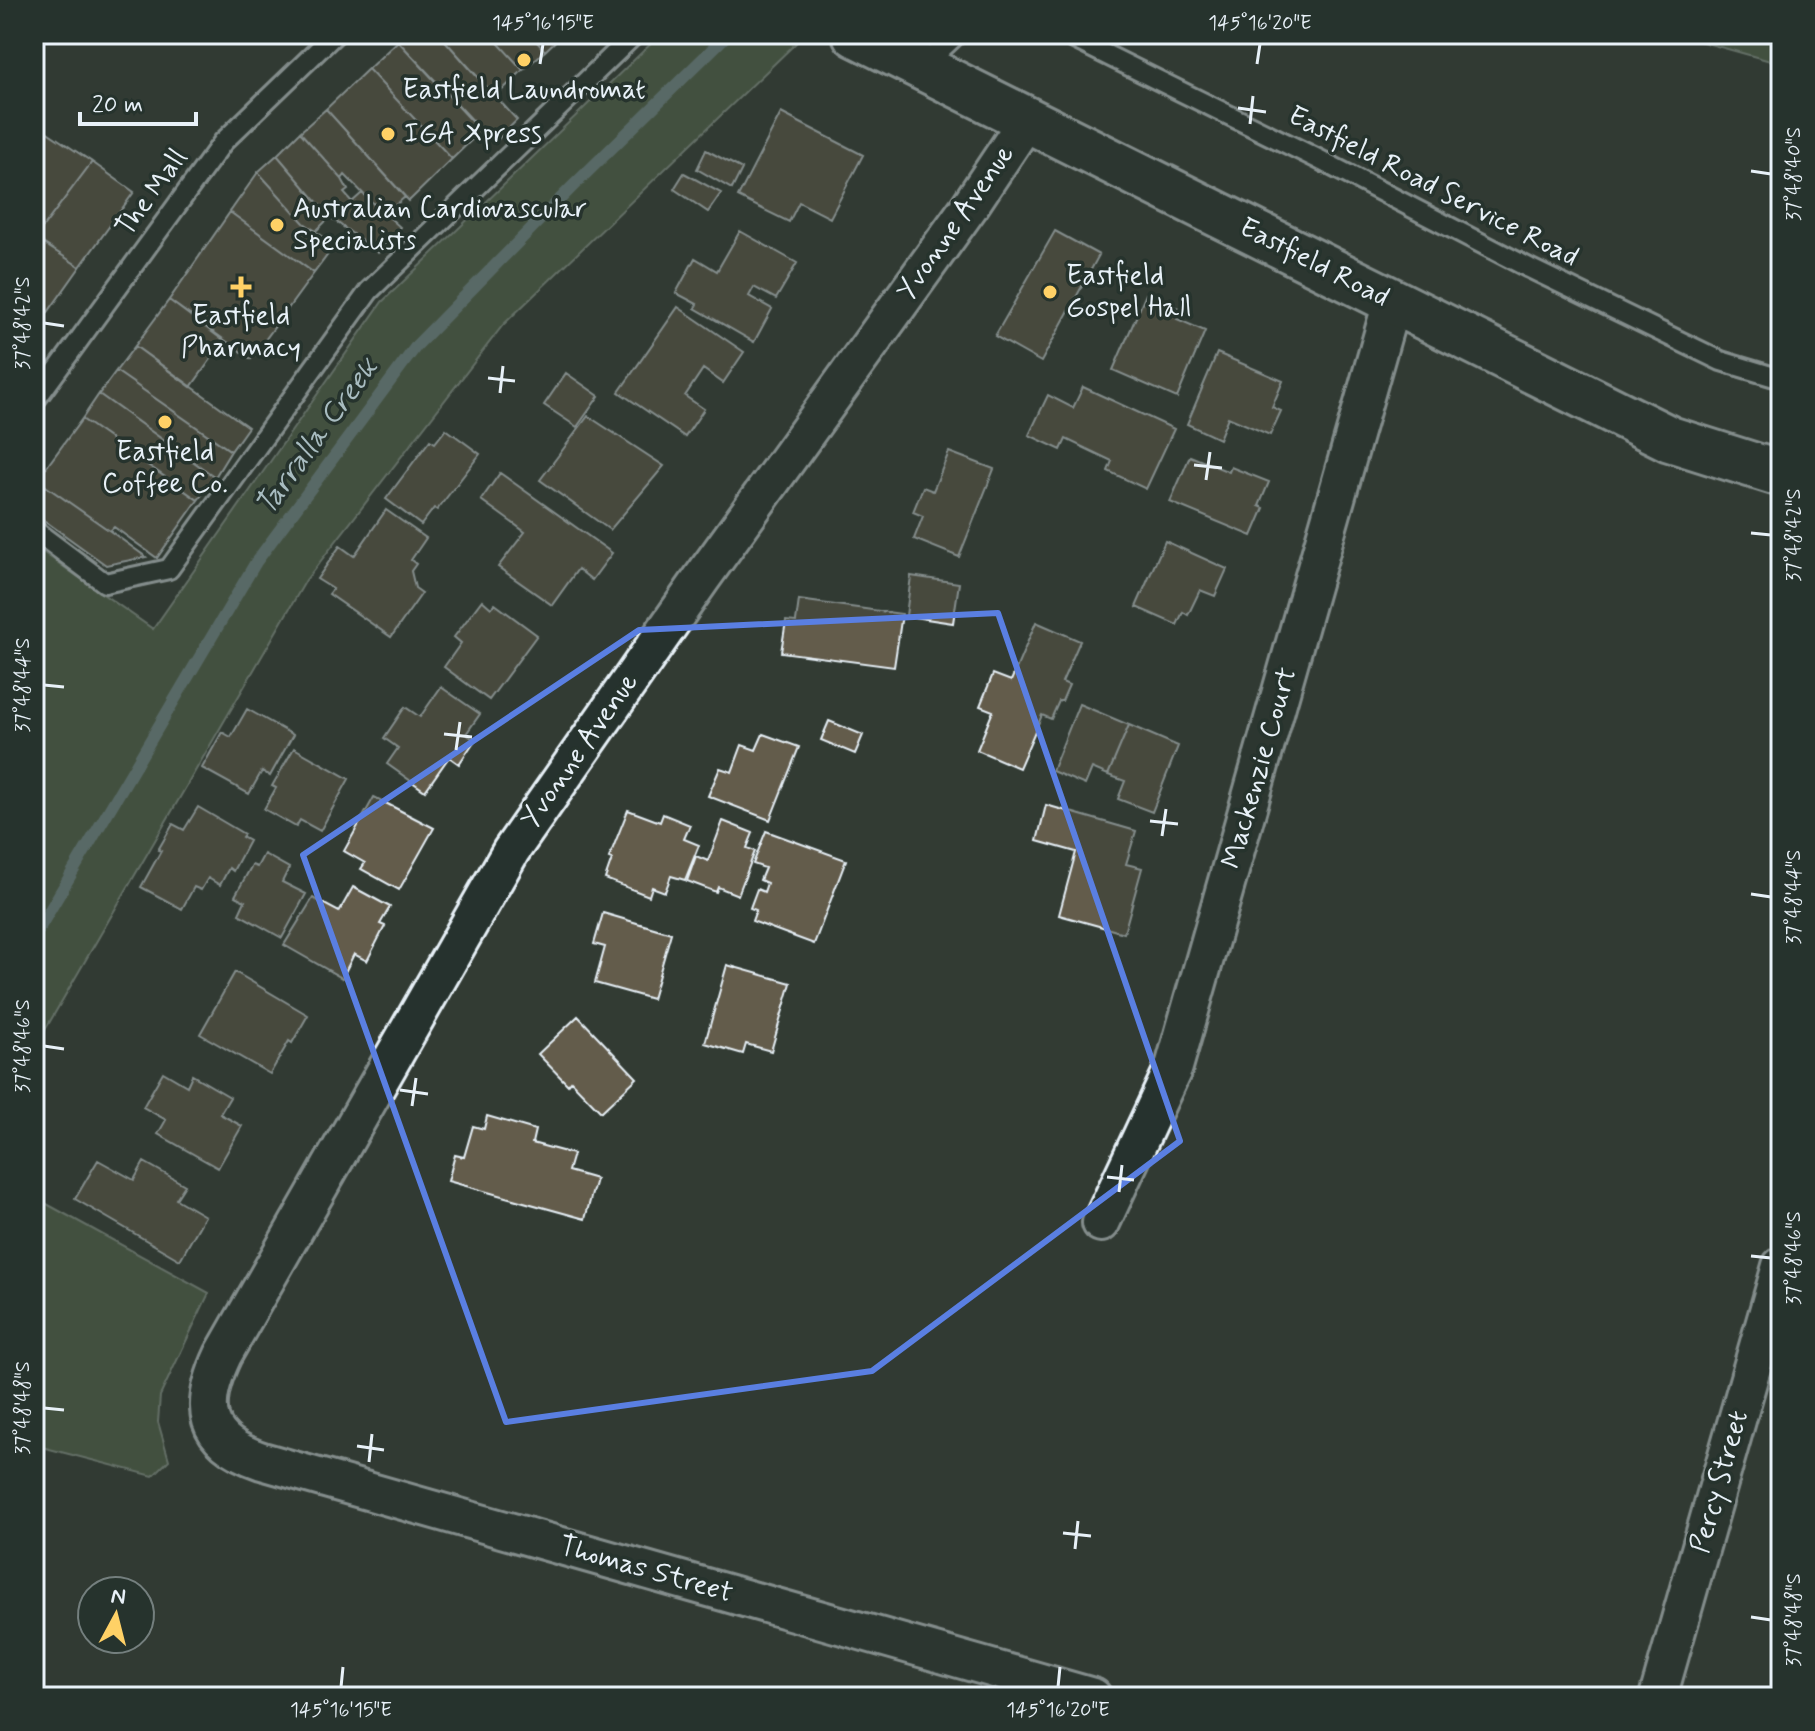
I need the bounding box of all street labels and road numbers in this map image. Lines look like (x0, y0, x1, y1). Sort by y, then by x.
street label: Eastfield Road Service Road (1284, 100, 1582, 274)
street label: Yvonne Avenue (889, 138, 1023, 308)
street label: The Mall (108, 142, 196, 244)
street label: Eastfield Road (1234, 211, 1394, 315)
street label: Mackenzie Court (1214, 663, 1306, 873)
street label: Yvonne Avenue (513, 666, 647, 836)
street label: Percy Street (1682, 1406, 1758, 1558)
street label: Thomas Street (555, 1528, 737, 1612)

